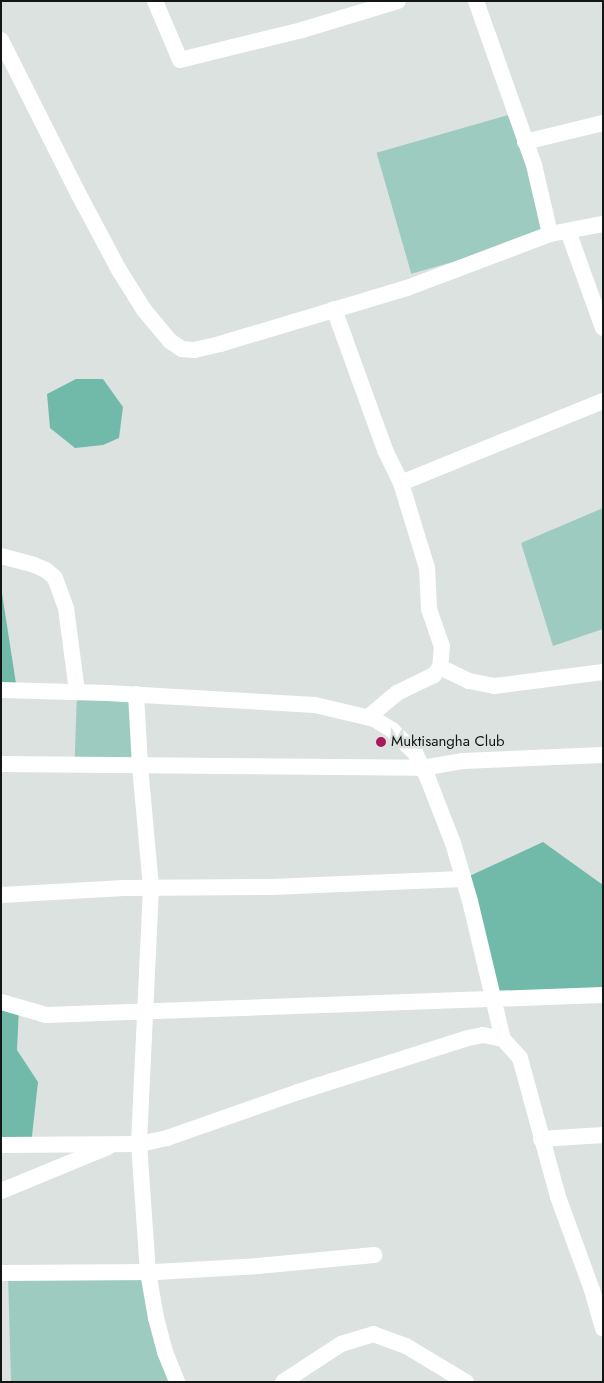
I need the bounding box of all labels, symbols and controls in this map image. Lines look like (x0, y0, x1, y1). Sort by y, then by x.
place label: Muktisangha Club (391, 733, 505, 751)
marker: Muktisangha Club (375, 736, 387, 748)

